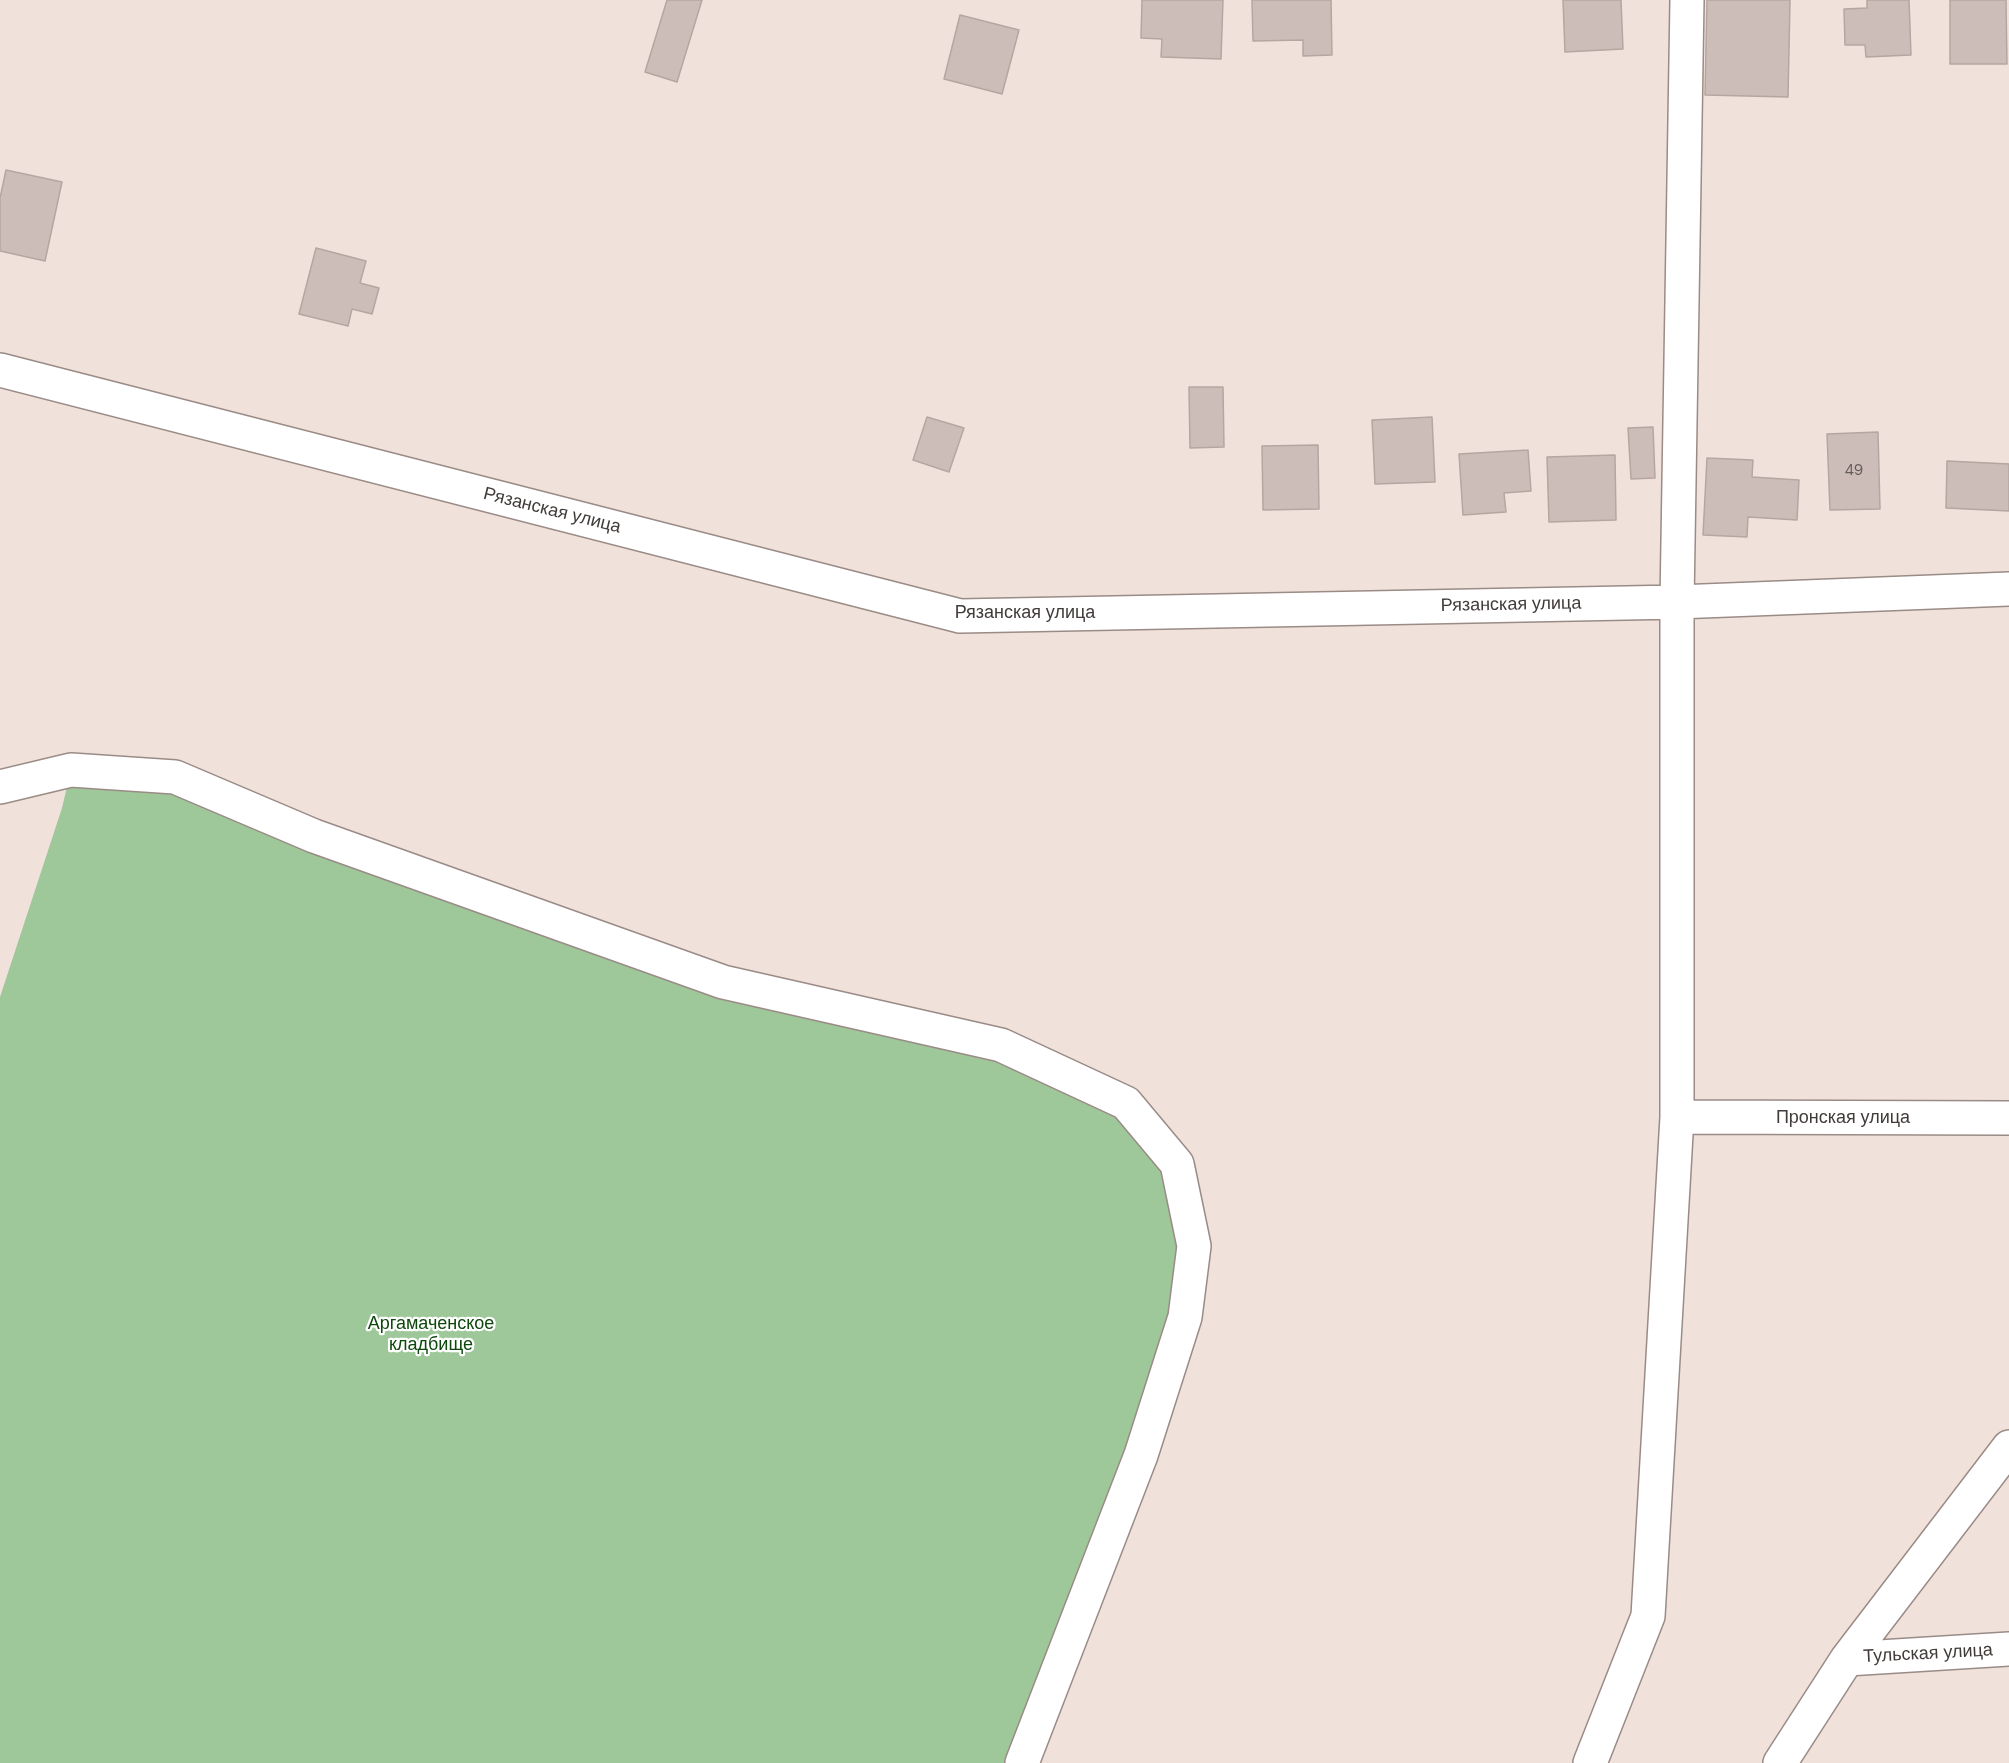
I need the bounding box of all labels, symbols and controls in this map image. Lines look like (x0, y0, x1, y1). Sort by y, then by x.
house number: 49 (1845, 462, 1863, 480)
street label: Рязанская улица (481, 484, 623, 538)
street label: Рязанская улица (1440, 593, 1582, 617)
street label: Рязанская улица (955, 602, 1095, 624)
street label: Пронская улица (1776, 1107, 1910, 1129)
park label: Аргамаченское кладбище (368, 1313, 494, 1356)
street label: Тульская улица (1863, 1640, 1993, 1668)

